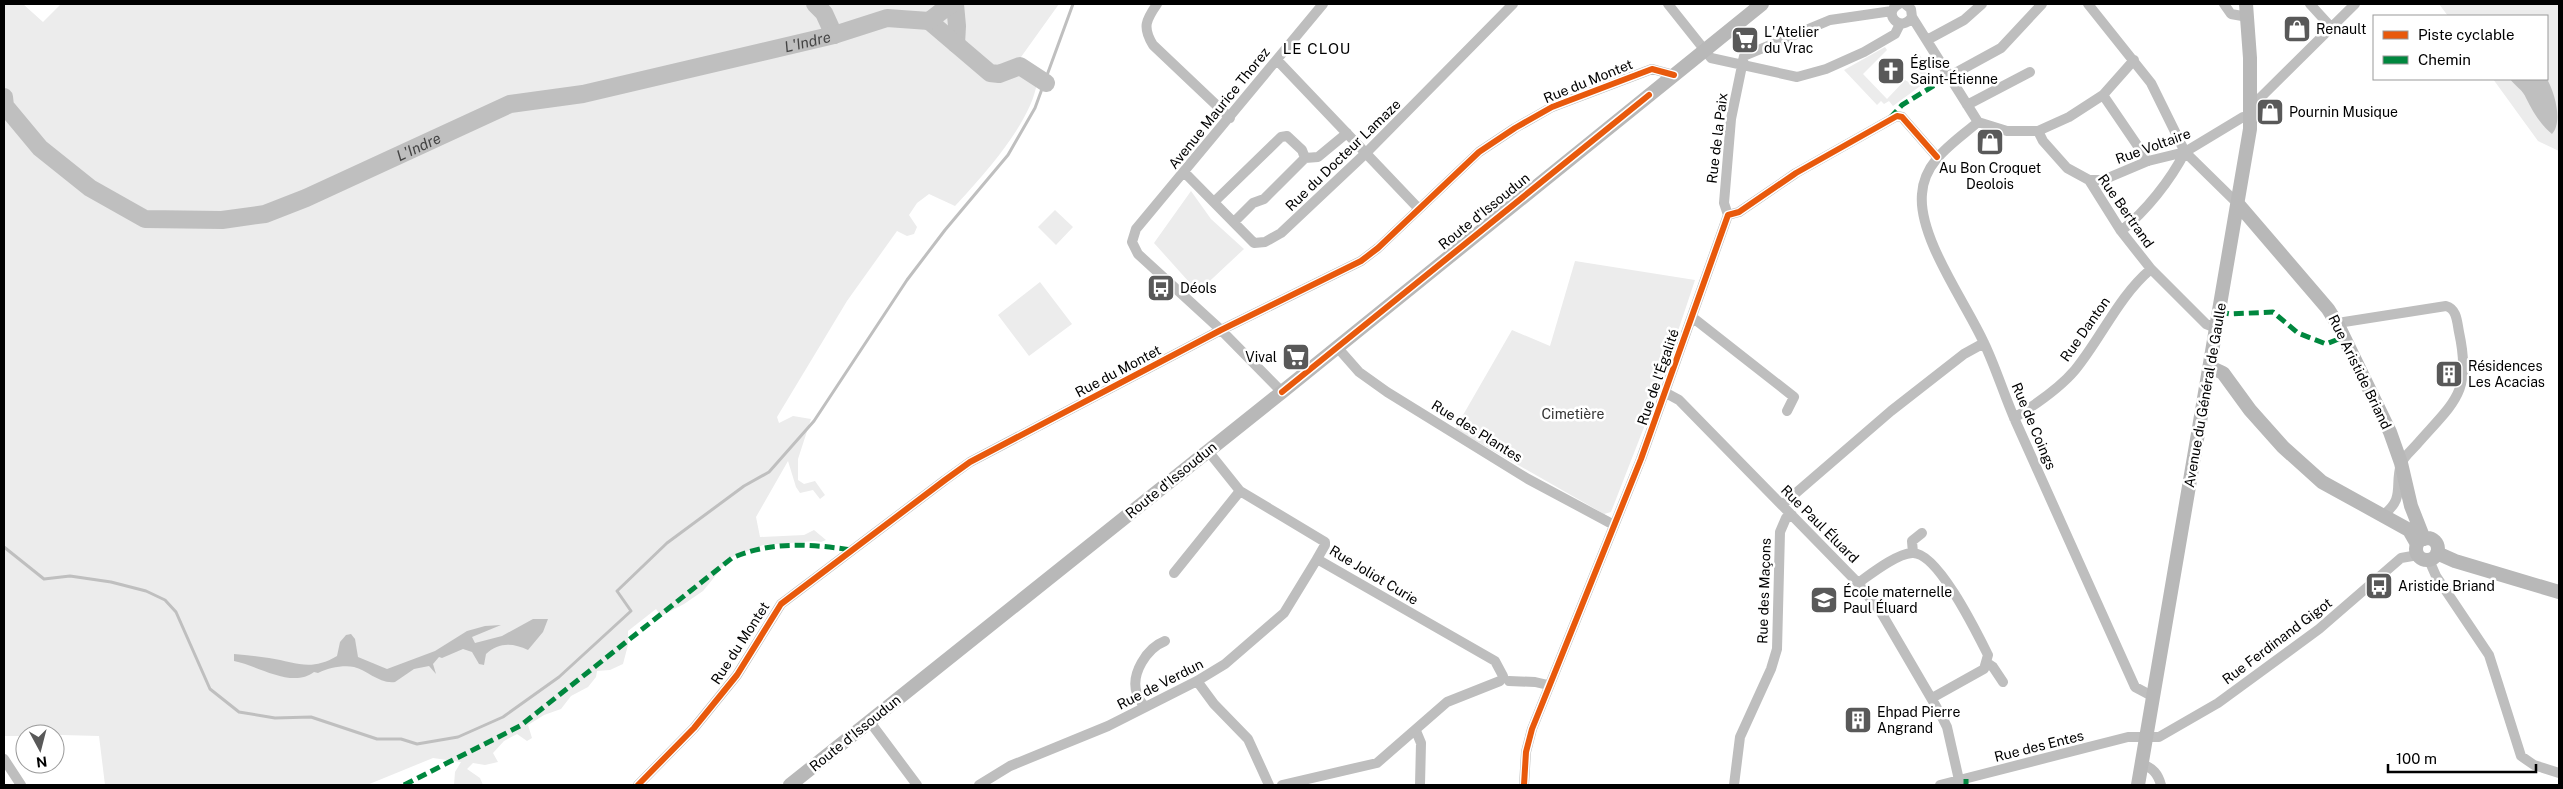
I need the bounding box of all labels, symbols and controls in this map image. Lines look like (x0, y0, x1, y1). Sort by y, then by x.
shop icon: Renault (2282, 14, 2312, 44)
legend (2373, 15, 2548, 80)
place label: Renault (2316, 21, 2366, 37)
place label: L'Atelier du Vrac (1764, 24, 1819, 56)
supermarket icon: L'Atelier du Vrac (1730, 25, 1760, 55)
text: Piste cyclable (2418, 26, 2515, 43)
water label: L'Indre (782, 28, 832, 55)
district label: LE CLOU (1283, 40, 1351, 57)
street label: Avenue Maurice Thorez (1165, 44, 1273, 172)
text: Chemin (2418, 51, 2471, 68)
place label: Église Saint-Étienne (1910, 54, 1998, 87)
street label: Rue du Montet (1541, 56, 1635, 106)
church icon: Église Saint-Étienne (1876, 56, 1906, 86)
street label: Rue de la Paix (1703, 92, 1731, 184)
street label: Rue du Docteur Lamaze (1282, 96, 1404, 214)
shop icon: Pournin Musique (2255, 97, 2285, 127)
place label: Pournin Musique (2289, 104, 2398, 120)
street label: Rue Voltaire (2113, 125, 2193, 167)
shop icon: Au Bon Croquet Deolois (1975, 127, 2005, 157)
water label: L'Indre (393, 129, 443, 164)
place label: Au Bon Croquet Deolois (1939, 160, 2041, 192)
street label: Route d'Issoudun (1435, 170, 1533, 252)
street label: Rue Bertrand (2095, 171, 2157, 251)
bus stop icon: Déols (1146, 273, 1176, 303)
place label: Déols (1180, 280, 1217, 296)
street label: Rue Danton (2057, 294, 2113, 364)
street label: Avenue du Général de Gaulle (2181, 301, 2229, 489)
street label: Rue Aristide Briand (2325, 312, 2395, 432)
street label: Rue de l'Égalité (1633, 326, 1682, 427)
street label: Rue du Montet (1072, 342, 1164, 400)
supermarket icon: Vival (1281, 342, 1311, 372)
place label: Vival (1245, 349, 1277, 365)
place label: Résidences Les Acacias (2468, 358, 2545, 390)
building icon: Résidences Les Acacias (2434, 359, 2464, 389)
street label: Rue de Coings (2008, 380, 2060, 472)
street label: Rue des Plantes (1429, 397, 1525, 465)
park label: Cimetière (1541, 406, 1605, 422)
street label: Route d'Issoudun (1122, 439, 1220, 521)
street label: Rue Paul Éluard (1778, 481, 1863, 566)
street label: Rue des Maçons (1754, 538, 1774, 644)
street label: Rue Joliot Curie (1327, 542, 1421, 608)
bus stop icon: Aristide Briand (2364, 571, 2394, 601)
place label: Aristide Briand (2398, 578, 2495, 594)
place label: École maternelle Paul Éluard (1843, 583, 1952, 616)
school or university icon: École maternelle Paul Éluard (1809, 585, 1839, 615)
street label: Rue Ferdinand Gigot (2219, 595, 2335, 687)
street label: Rue du Montet (707, 599, 773, 687)
street label: Rue de Verdun (1114, 655, 1206, 713)
street label: Route d'Issoudun (806, 692, 904, 774)
place label: Ehpad Pierre Angrand (1877, 704, 1960, 736)
building icon: Ehpad Pierre Angrand (1843, 705, 1873, 735)
north arrow (15, 724, 65, 774)
street label: Rue des Entes (1993, 727, 2085, 765)
scale bar (2388, 742, 2536, 774)
text: 100 m (2396, 750, 2437, 767)
text: N (35, 753, 48, 771)

